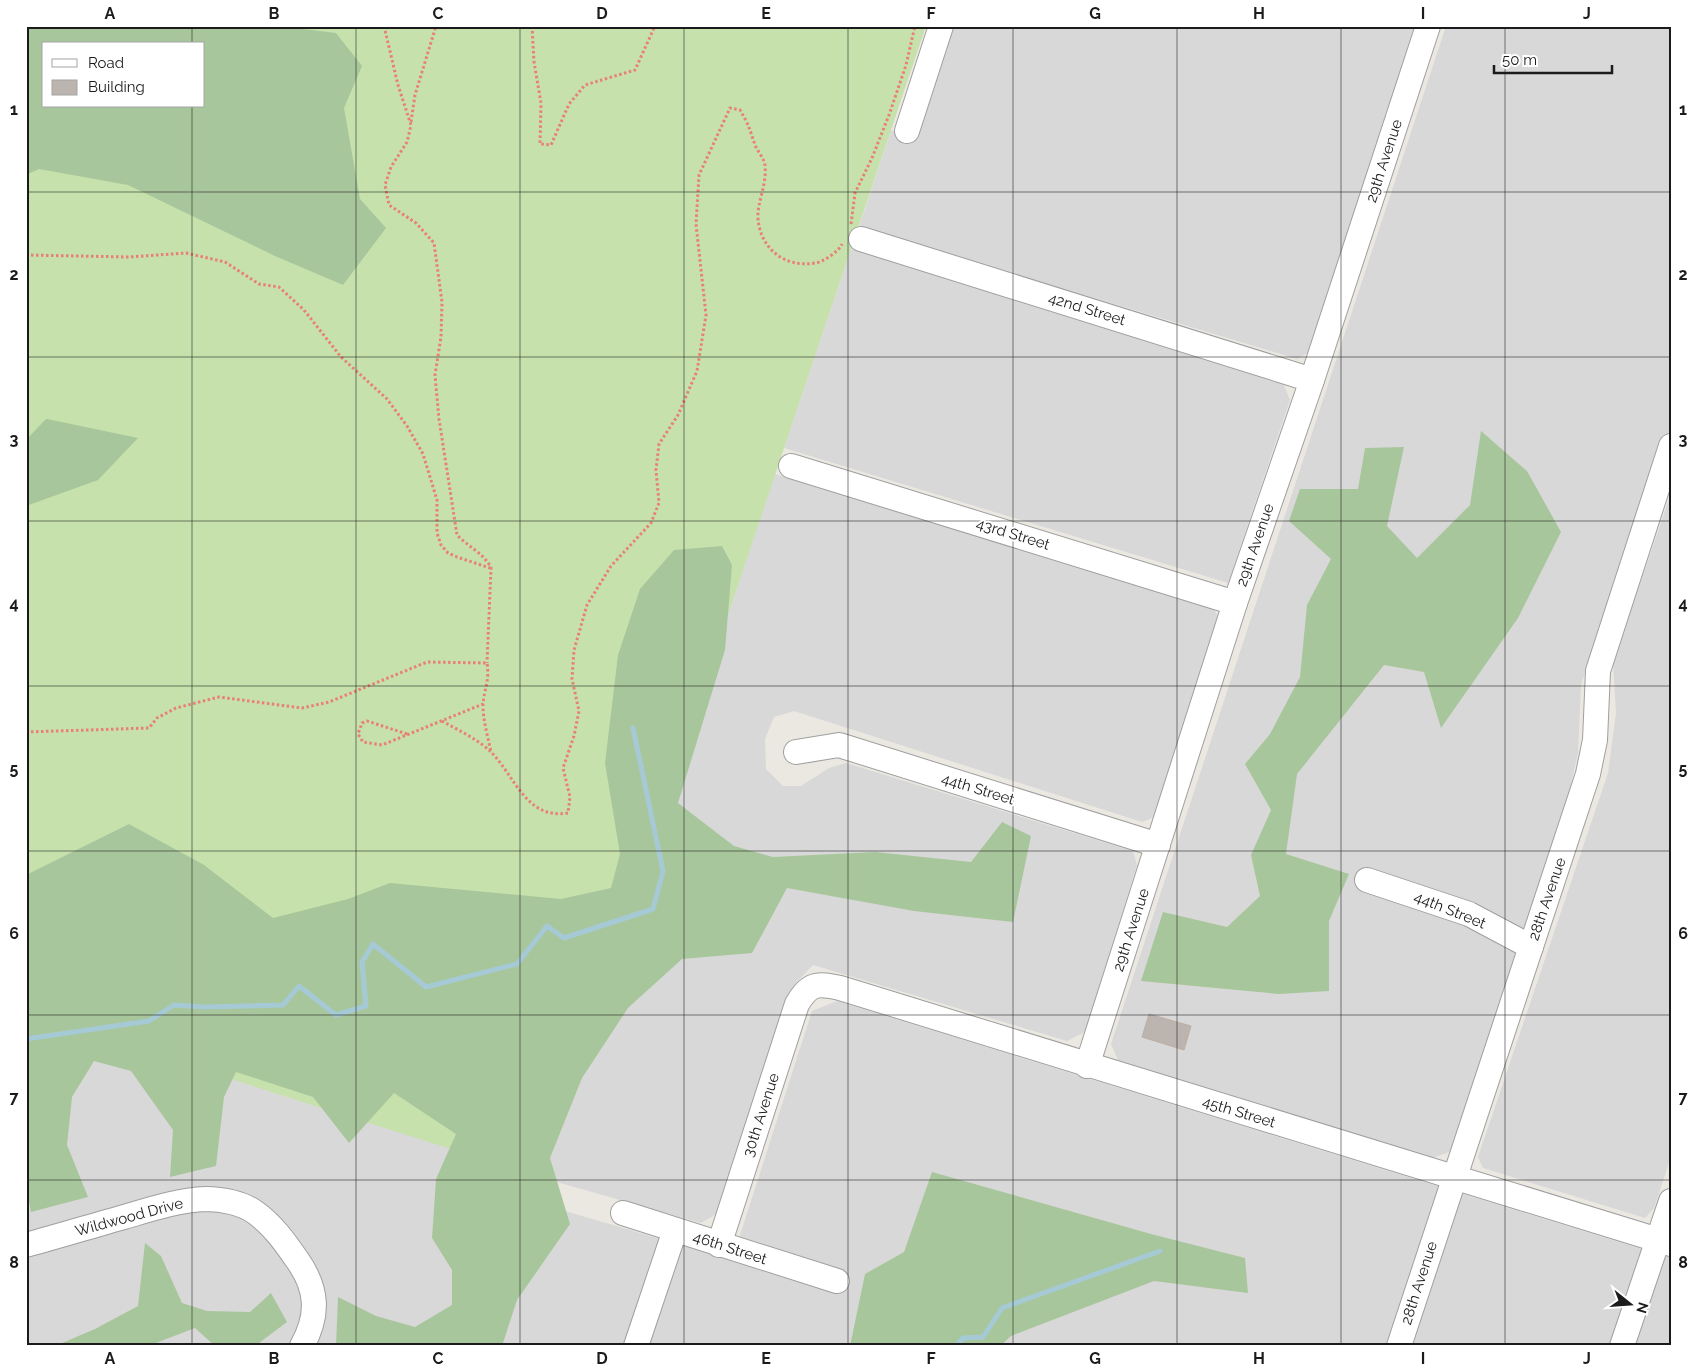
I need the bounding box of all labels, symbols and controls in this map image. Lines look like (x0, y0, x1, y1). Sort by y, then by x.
text: A (105, 4, 116, 23)
text: B (269, 4, 280, 23)
text: C (433, 4, 444, 23)
text: D (596, 4, 608, 23)
text: E (761, 4, 771, 23)
text: F (926, 4, 936, 23)
text: G (1089, 4, 1101, 23)
text: H (1253, 4, 1265, 23)
text: I (1421, 4, 1425, 23)
text: J (1583, 4, 1591, 23)
legend (42, 42, 205, 108)
scale bar (1494, 42, 1612, 74)
text: 50 m (1502, 51, 1537, 69)
text: Road (88, 54, 124, 72)
text: Building (88, 78, 145, 96)
text: 1 (10, 100, 18, 119)
text: 1 (1679, 100, 1687, 119)
street label: 29th Avenue (1362, 117, 1406, 205)
text: 2 (9, 265, 19, 284)
text: 2 (1678, 265, 1688, 284)
street label: 42nd Street (1046, 289, 1128, 329)
text: 3 (10, 430, 19, 449)
text: 3 (1679, 430, 1688, 449)
street label: 29th Avenue (1232, 501, 1278, 589)
street label: 43rd Street (974, 514, 1052, 554)
text: 4 (9, 594, 19, 613)
text: 4 (1678, 594, 1688, 613)
text: 5 (10, 759, 19, 778)
text: 5 (1679, 759, 1688, 778)
street label: 44th Street (939, 769, 1017, 809)
street label: 28th Avenue (1524, 855, 1570, 943)
street label: 29th Avenue (1109, 886, 1153, 974)
street label: 44th Street (1412, 888, 1488, 932)
text: 6 (9, 924, 19, 943)
text: 6 (1678, 924, 1688, 943)
street label: 30th Avenue (739, 1071, 783, 1159)
text: 7 (10, 1088, 19, 1107)
text: 7 (1679, 1088, 1688, 1107)
street label: 45th Street (1200, 1092, 1278, 1132)
street label: Wildwood Drive (73, 1194, 185, 1240)
street label: 46th Street (691, 1228, 769, 1268)
street label: 28th Avenue (1397, 1239, 1441, 1327)
text: 8 (9, 1253, 19, 1272)
text: 8 (1678, 1253, 1688, 1272)
north arrow (1604, 1280, 1654, 1330)
text: N (1633, 1300, 1652, 1315)
text: A (105, 1349, 116, 1368)
text: B (269, 1349, 280, 1368)
text: C (433, 1349, 444, 1368)
text: D (596, 1349, 608, 1368)
text: E (761, 1349, 771, 1368)
text: F (926, 1349, 936, 1368)
text: G (1089, 1349, 1101, 1368)
text: H (1253, 1349, 1265, 1368)
text: I (1421, 1349, 1425, 1368)
text: J (1583, 1349, 1591, 1368)

